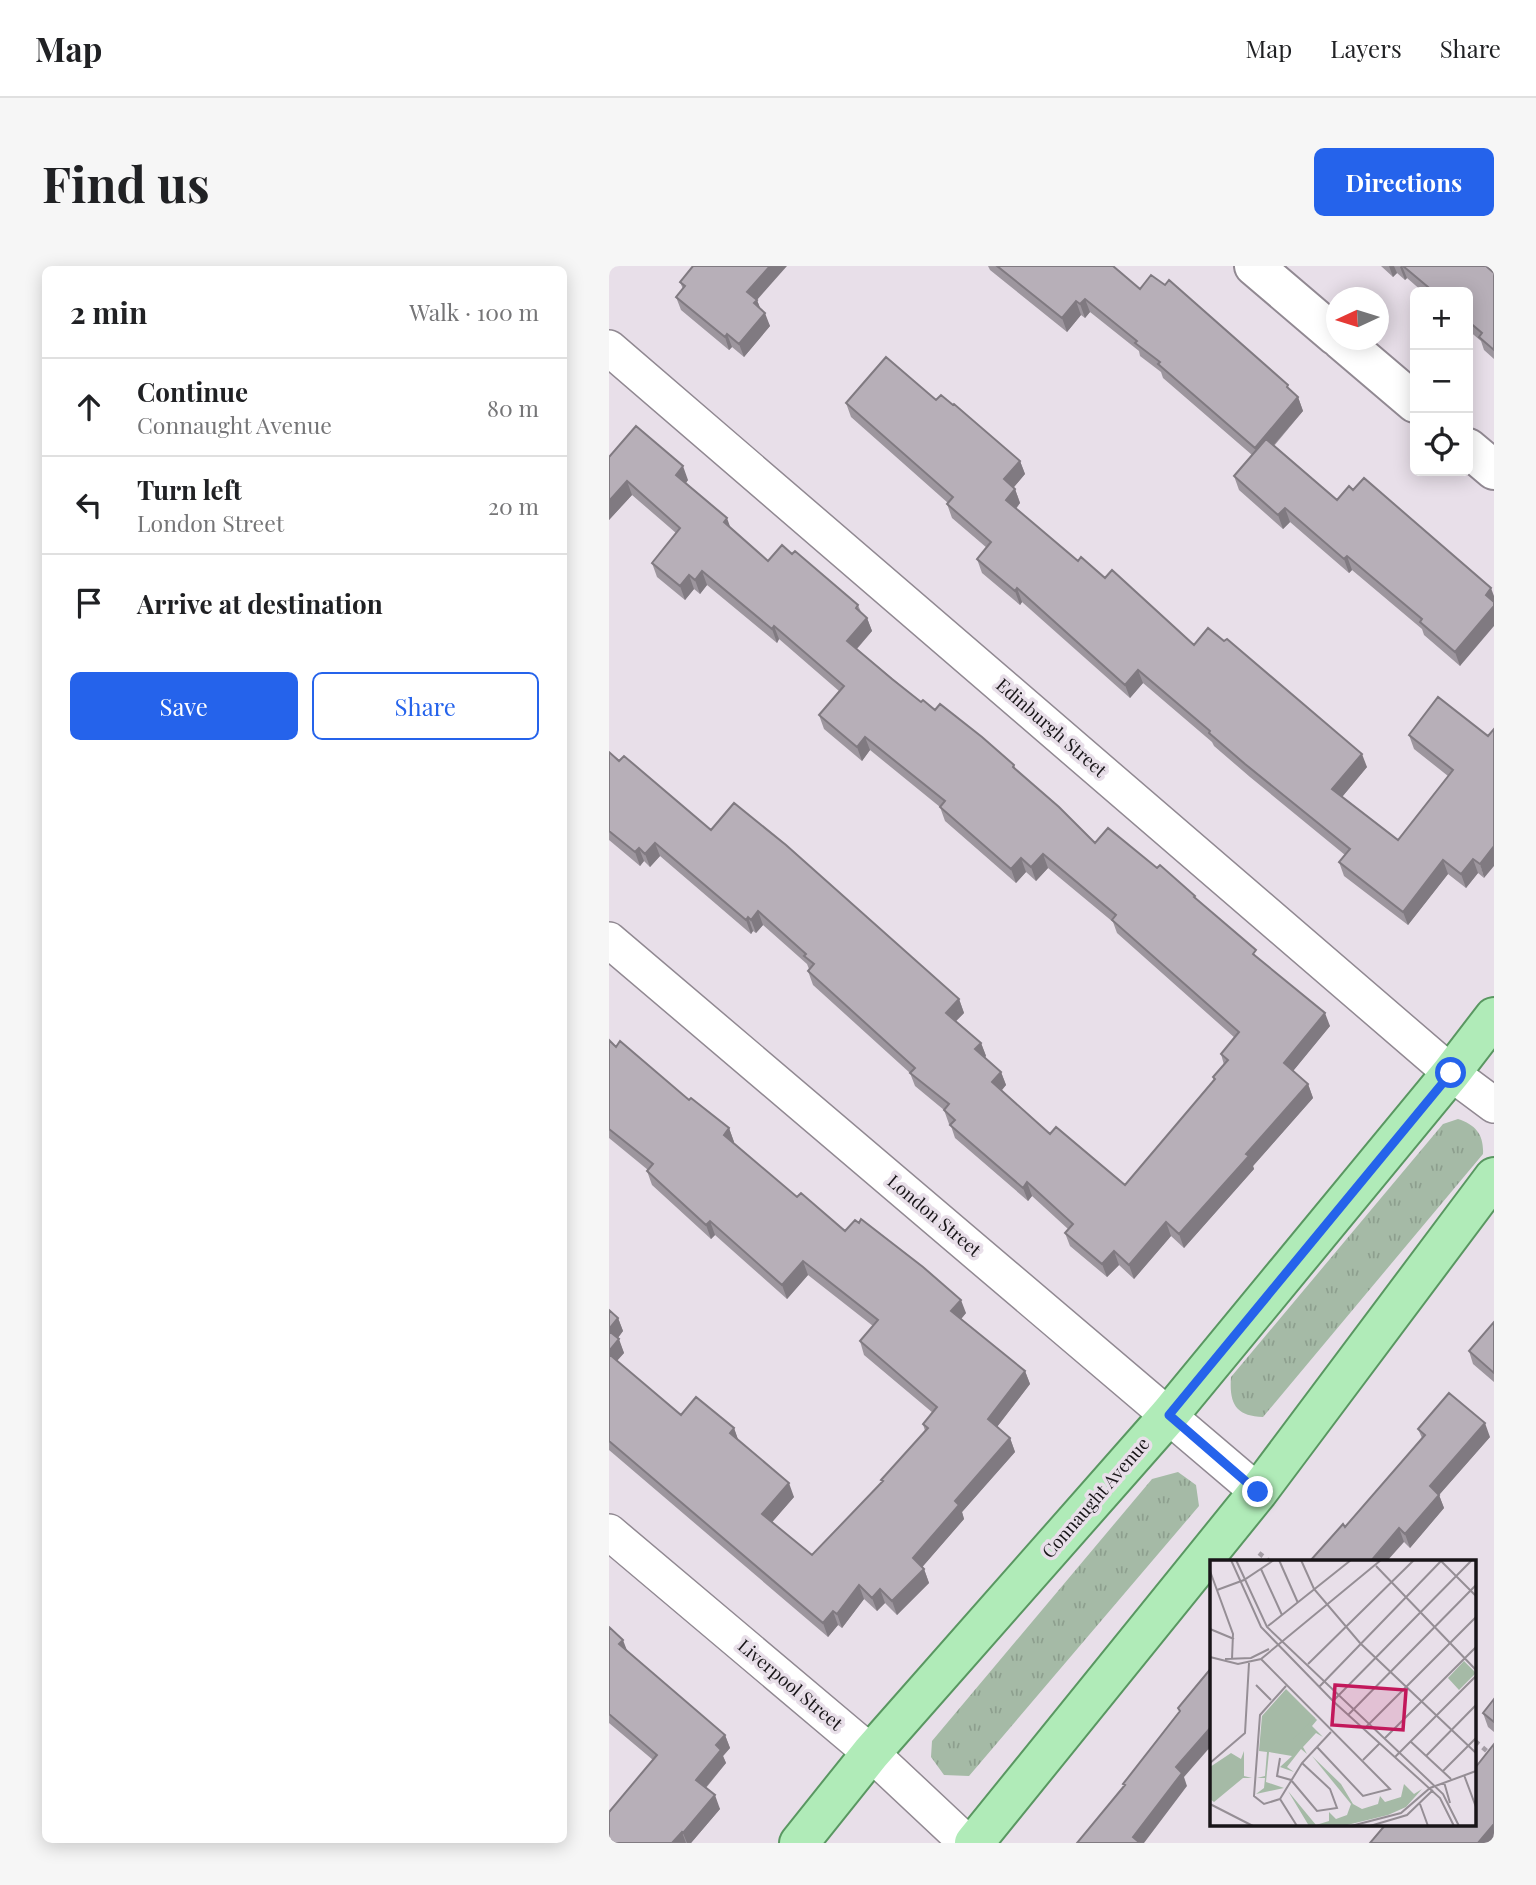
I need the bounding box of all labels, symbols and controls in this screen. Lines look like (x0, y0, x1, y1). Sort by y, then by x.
text: Map (35, 26, 102, 70)
text: Map (1246, 32, 1292, 64)
text: Layers (1330, 32, 1402, 64)
text: Share (1440, 32, 1501, 64)
button: Directions (1314, 148, 1494, 216)
text: Find us (42, 150, 210, 215)
north arrow (1326, 287, 1389, 350)
map controls (1410, 287, 1473, 476)
button: + (1410, 287, 1473, 350)
text: 2 min (70, 292, 147, 332)
text: Walk · 100 m (409, 296, 539, 327)
button: − (1410, 350, 1473, 413)
text: Continue (137, 374, 248, 409)
icon: ahead (70, 388, 108, 426)
text: 80 m (487, 392, 539, 423)
text: Connaught Avenue (137, 409, 332, 440)
button: locate (1410, 413, 1473, 476)
text: Turn left (137, 472, 242, 507)
icon: left (70, 486, 108, 524)
text: 20 m (488, 490, 539, 521)
text: London Street (137, 507, 284, 538)
icon: arrive (70, 584, 108, 622)
text: Arrive at destination (137, 586, 383, 621)
button: Save (70, 672, 298, 740)
button: Share (312, 672, 539, 740)
street label: Edinburgh Street (991, 673, 1112, 782)
route start (1435, 1057, 1466, 1088)
street label: London Street (883, 1169, 987, 1262)
street label: Connaught Avenue (1036, 1432, 1154, 1563)
route end (1242, 1476, 1273, 1507)
inset map (1210, 1560, 1476, 1826)
street label: Liverpool Street (733, 1633, 848, 1735)

